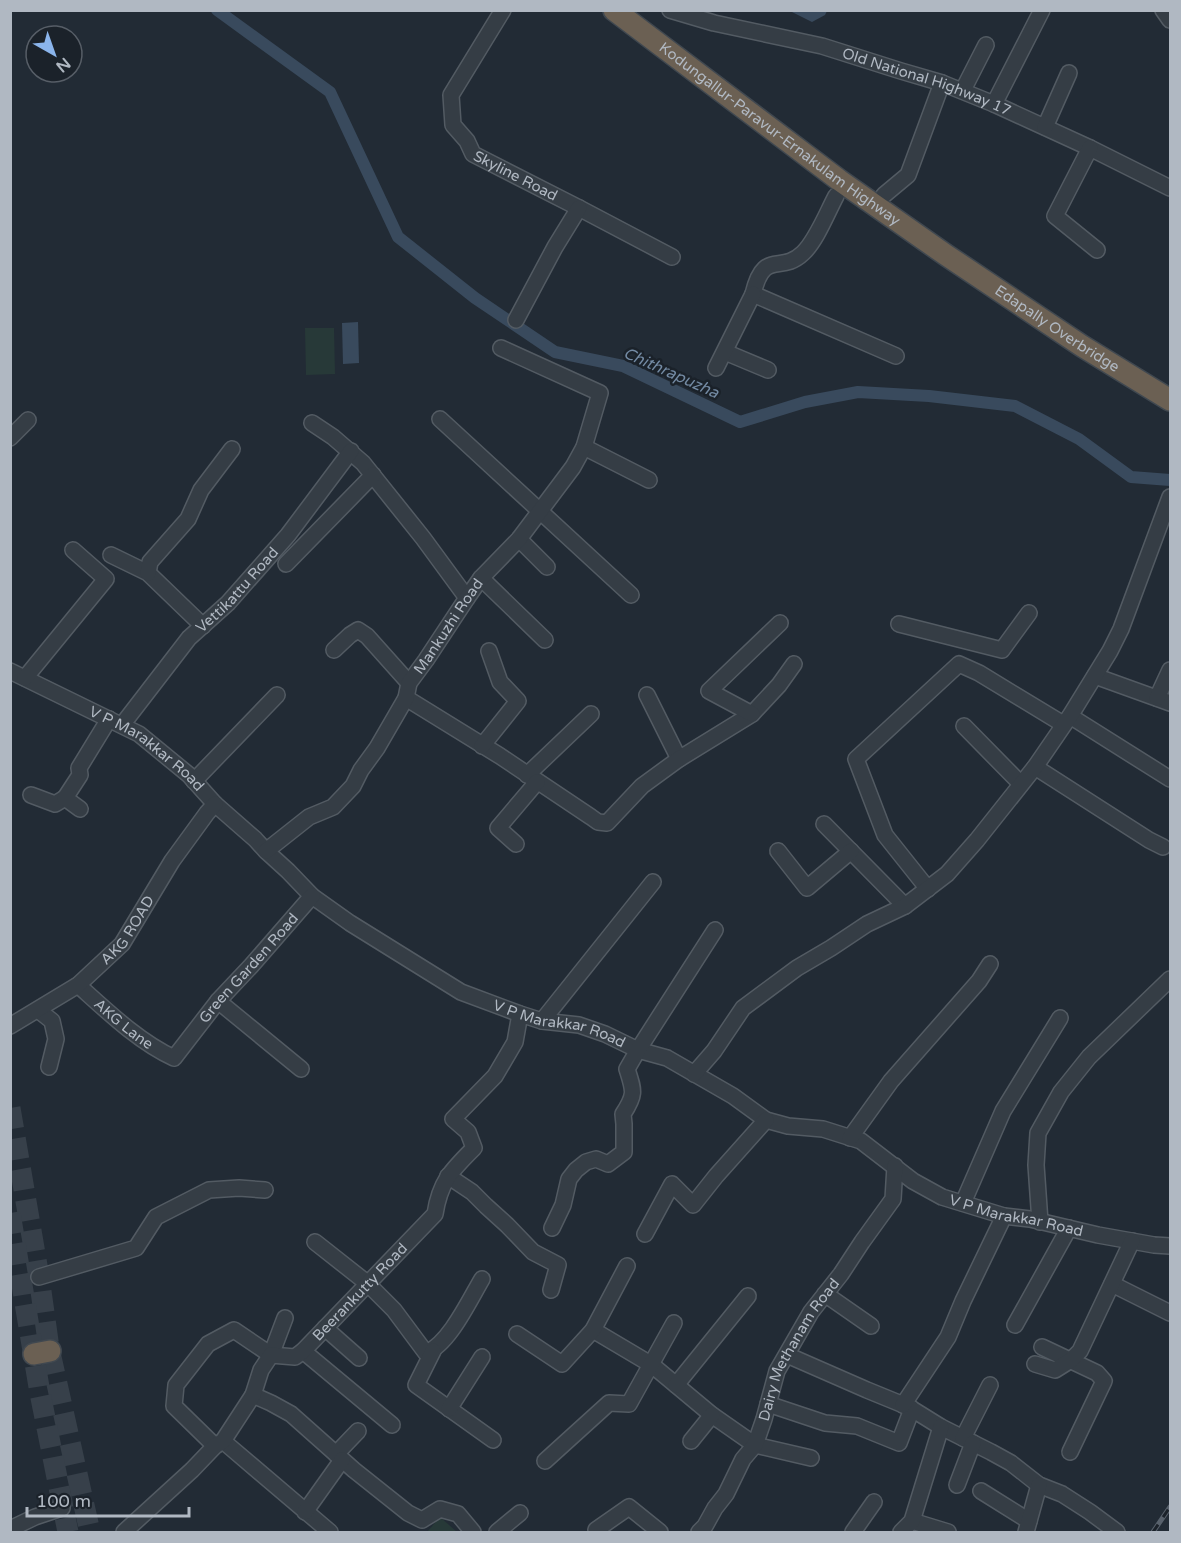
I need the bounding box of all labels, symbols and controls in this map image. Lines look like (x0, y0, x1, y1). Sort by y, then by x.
north arrow (24, 24, 84, 84)
street label: Kodungallur-Paravur-Ernakulam Highway (656, 38, 904, 229)
street label: Old National Highway 17 (840, 44, 1014, 120)
text: N (52, 53, 74, 77)
street label: Skyline Road (470, 147, 561, 205)
street label: Edapally Overbridge (991, 281, 1123, 376)
water label: Chithrapuzha (620, 343, 723, 403)
street label: Vettikattu Road (192, 543, 282, 637)
street label: Mankuzhi Road (410, 575, 487, 678)
street label: V P Marakkar Road (86, 702, 208, 795)
street label: AKG ROAD (97, 892, 158, 968)
street label: Green Garden Road (195, 909, 302, 1027)
street label: AKG Lane (90, 995, 157, 1053)
street label: V P Marakkar Road (491, 996, 628, 1052)
street label: V P Marakkar Road (947, 1191, 1085, 1240)
street label: Beerankutty Road (309, 1239, 411, 1345)
street label: Dairy Methanam Road (755, 1275, 843, 1423)
scale bar (27, 1480, 189, 1518)
text: 100 m (36, 1490, 91, 1512)

